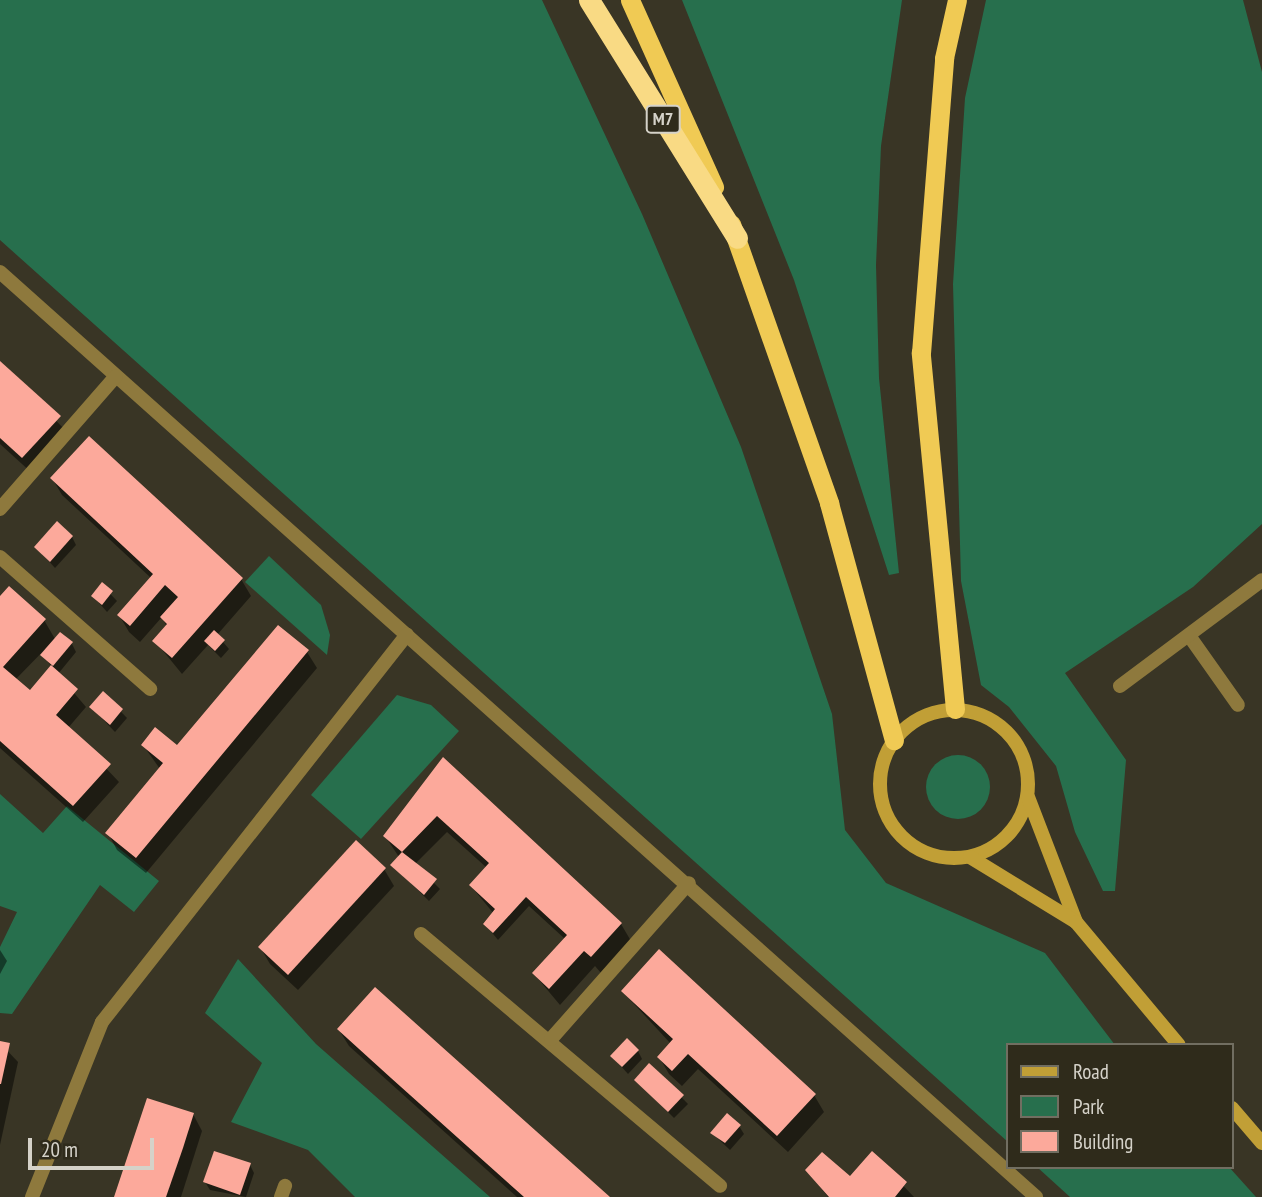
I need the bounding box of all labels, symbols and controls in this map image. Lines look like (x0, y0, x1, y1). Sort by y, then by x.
road number: M7 (646, 104, 680, 134)
legend (1006, 1043, 1234, 1169)
text: Road (1073, 1058, 1109, 1085)
text: Park (1073, 1093, 1104, 1120)
scale bar (32, 1124, 158, 1168)
text: Building (1073, 1128, 1133, 1155)
text: 20 m (41, 1136, 78, 1163)

